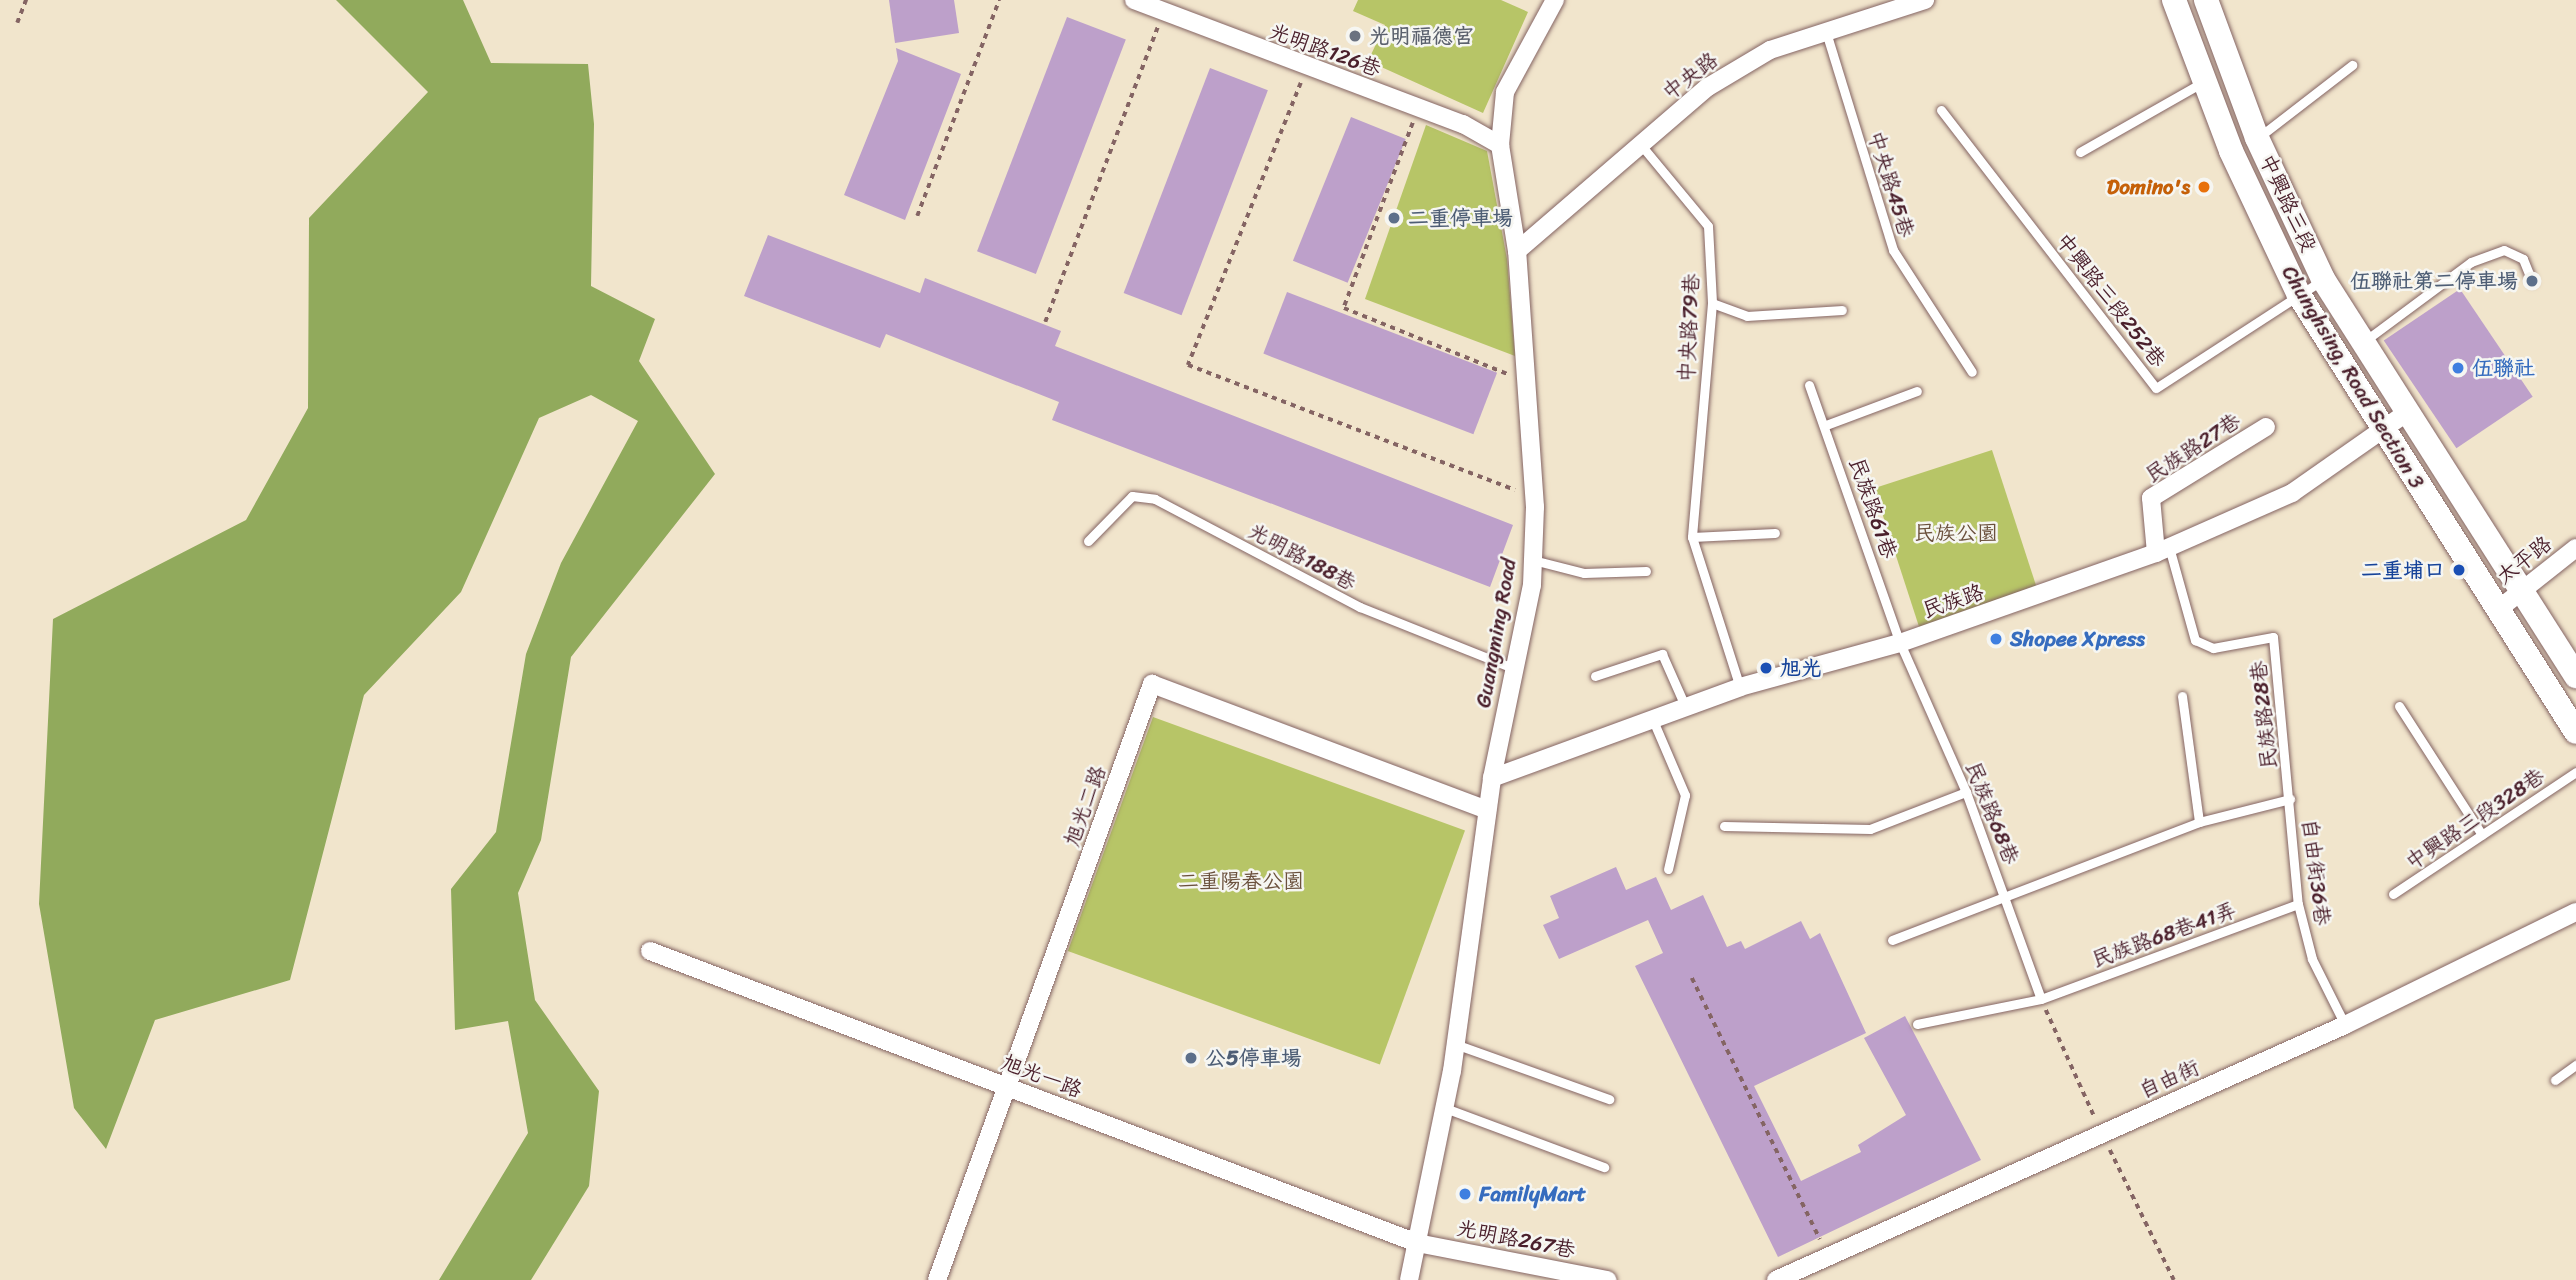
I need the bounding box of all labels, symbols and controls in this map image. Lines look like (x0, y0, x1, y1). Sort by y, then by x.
street label: 光明路126巷 (1266, 18, 1384, 82)
place label: 光明福德宮 (1369, 23, 1474, 49)
marker: 光明福德宮 (1347, 28, 1363, 44)
street label: 中央路 (1657, 47, 1723, 105)
street label: 中央路45巷 (1863, 128, 1919, 240)
street label: 中興路三段 (2254, 150, 2322, 256)
place label: Domino's (2107, 174, 2190, 200)
marker: Domino's (2196, 179, 2212, 195)
place label: 二重停車場 (1408, 205, 1513, 231)
marker: 二重停車場 (1386, 210, 1402, 226)
street label: 中興路三段252巷 (2051, 228, 2171, 372)
street label: Chunghsing, Road Section 3 (2276, 261, 2430, 493)
place label: 伍聯社第二停車場 (2350, 268, 2518, 294)
street label: 中央路79巷 (1674, 273, 1704, 383)
marker: 伍聯社第二停車場 (2524, 273, 2540, 289)
place label: 伍聯社 (2472, 355, 2535, 381)
marker: 伍聯社 (2450, 360, 2466, 376)
street label: 民族路27巷 (2141, 408, 2245, 488)
street label: 民族路61巷 (1844, 454, 1902, 562)
street label: 光明路188巷 (1244, 518, 1360, 596)
park label: 民族公園 (1914, 520, 1998, 546)
street label: 太平路 (2491, 531, 2557, 589)
street label: Guangming Road (1470, 556, 1522, 710)
place label: 二重埔口 (2361, 557, 2445, 583)
marker: 二重埔口 (2451, 562, 2467, 578)
street label: 民族路 (1919, 579, 1987, 623)
place label: Shopee Xpress (2010, 626, 2144, 652)
marker: Shopee Xpress (1988, 631, 2004, 647)
place label: 旭光 (1780, 655, 1822, 681)
marker: 旭光 (1758, 660, 1774, 676)
street label: 民族路28巷 (2246, 660, 2282, 770)
street label: 民族路68巷 (1960, 758, 2024, 868)
street label: 旭光二路 (1059, 762, 1111, 850)
street label: 中興路三段328巷 (2401, 763, 2549, 875)
street label: 自由街36巷 (2297, 817, 2335, 927)
park label: 二重陽春公園 (1178, 868, 1304, 894)
street label: 民族路68巷41弄 (2088, 897, 2240, 973)
place label: 公5停車場 (1205, 1045, 1302, 1071)
street label: 旭光一路 (998, 1049, 1086, 1103)
marker: 公5停車場 (1183, 1050, 1199, 1066)
street label: 自由街 (2135, 1055, 2203, 1103)
place label: FamilyMart (1479, 1181, 1586, 1207)
marker: FamilyMart (1457, 1186, 1473, 1202)
street label: 光明路267巷 (1455, 1215, 1577, 1263)

